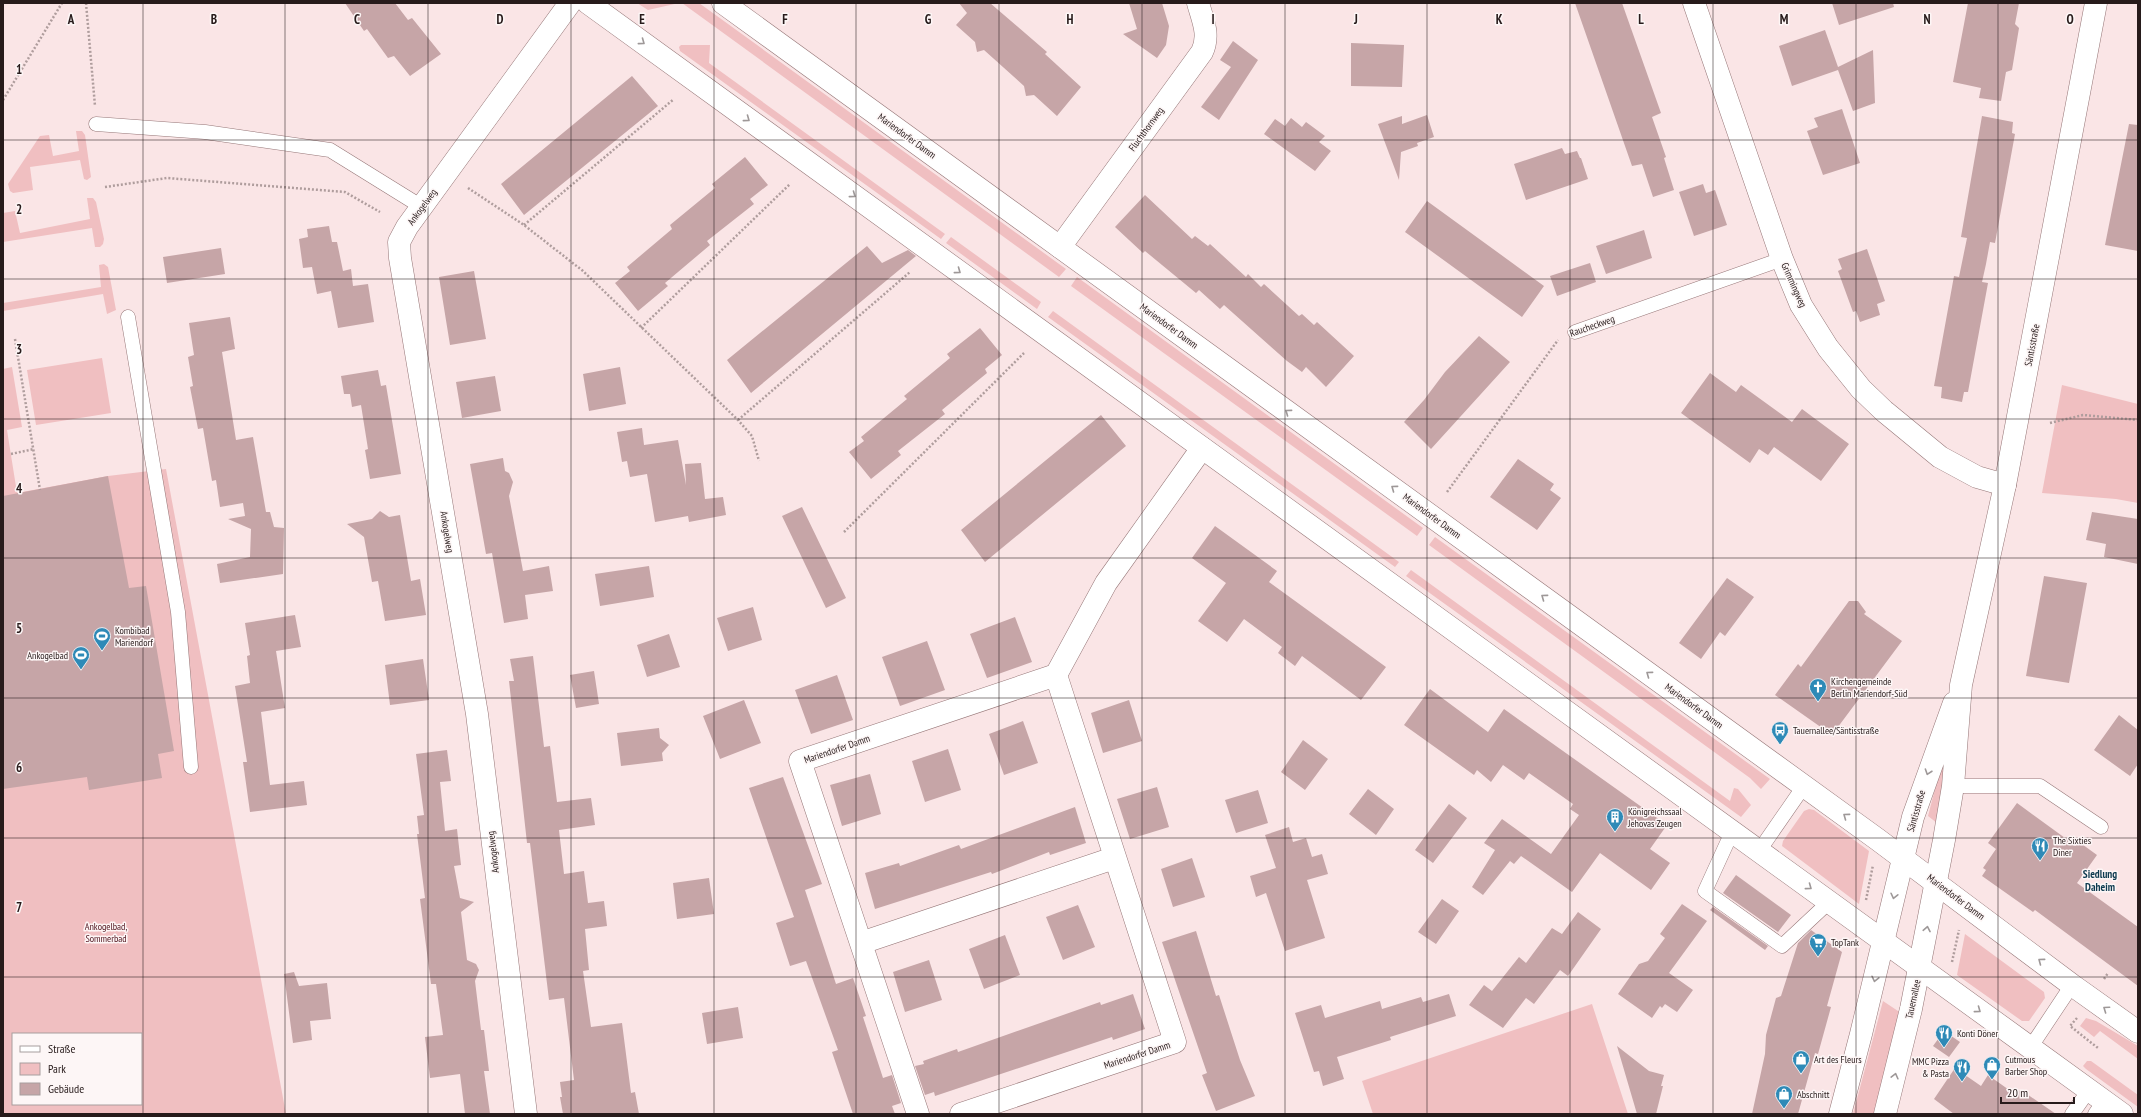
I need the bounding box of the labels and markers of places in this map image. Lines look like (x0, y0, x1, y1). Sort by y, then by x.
place label: Kombibad Mariendorf (115, 624, 153, 649)
sports icon: Kombibad Mariendorf (92, 626, 112, 651)
sports icon: Ankogelbad (71, 645, 91, 670)
place label: Ankogelbad (27, 649, 68, 662)
place label: Kirchengemeinde Berlin Mariendorf-Süd (1831, 675, 1907, 700)
church icon: Kirchengemeinde Berlin Mariendorf-Süd (1808, 677, 1828, 702)
bus stop icon: Tauernallee/Säntisstraße (1770, 720, 1790, 745)
place label: Tauernallee/Säntisstraße (1793, 724, 1879, 737)
place label: Königreichssaal Jehovas Zeugen (1627, 805, 1682, 830)
building icon: Königreichssaal Jehovas Zeugen (1605, 807, 1625, 832)
place label: The Sixties Diner (2053, 834, 2092, 859)
restaurant icon: The Sixties Diner (2030, 836, 2050, 861)
supermarket icon: TopTank (1808, 932, 1828, 957)
place label: TopTank (1831, 936, 1859, 949)
restaurant icon: Konti Döner (1934, 1023, 1954, 1048)
place label: Konti Döner (1957, 1027, 1998, 1040)
shop icon: Art des Fleurs (1791, 1049, 1811, 1074)
place label: Art des Fleurs (1814, 1053, 1862, 1066)
place label: Cutmous Barber Shop (2005, 1053, 2047, 1078)
place label: MMC Pizza & Pasta (1912, 1055, 1949, 1080)
shop icon: Cutmous Barber Shop (1982, 1055, 2002, 1080)
restaurant icon: MMC Pizza & Pasta (1952, 1057, 1972, 1082)
shop icon: Abschnitt (1774, 1084, 1794, 1109)
place label: Abschnitt (1797, 1088, 1830, 1101)

